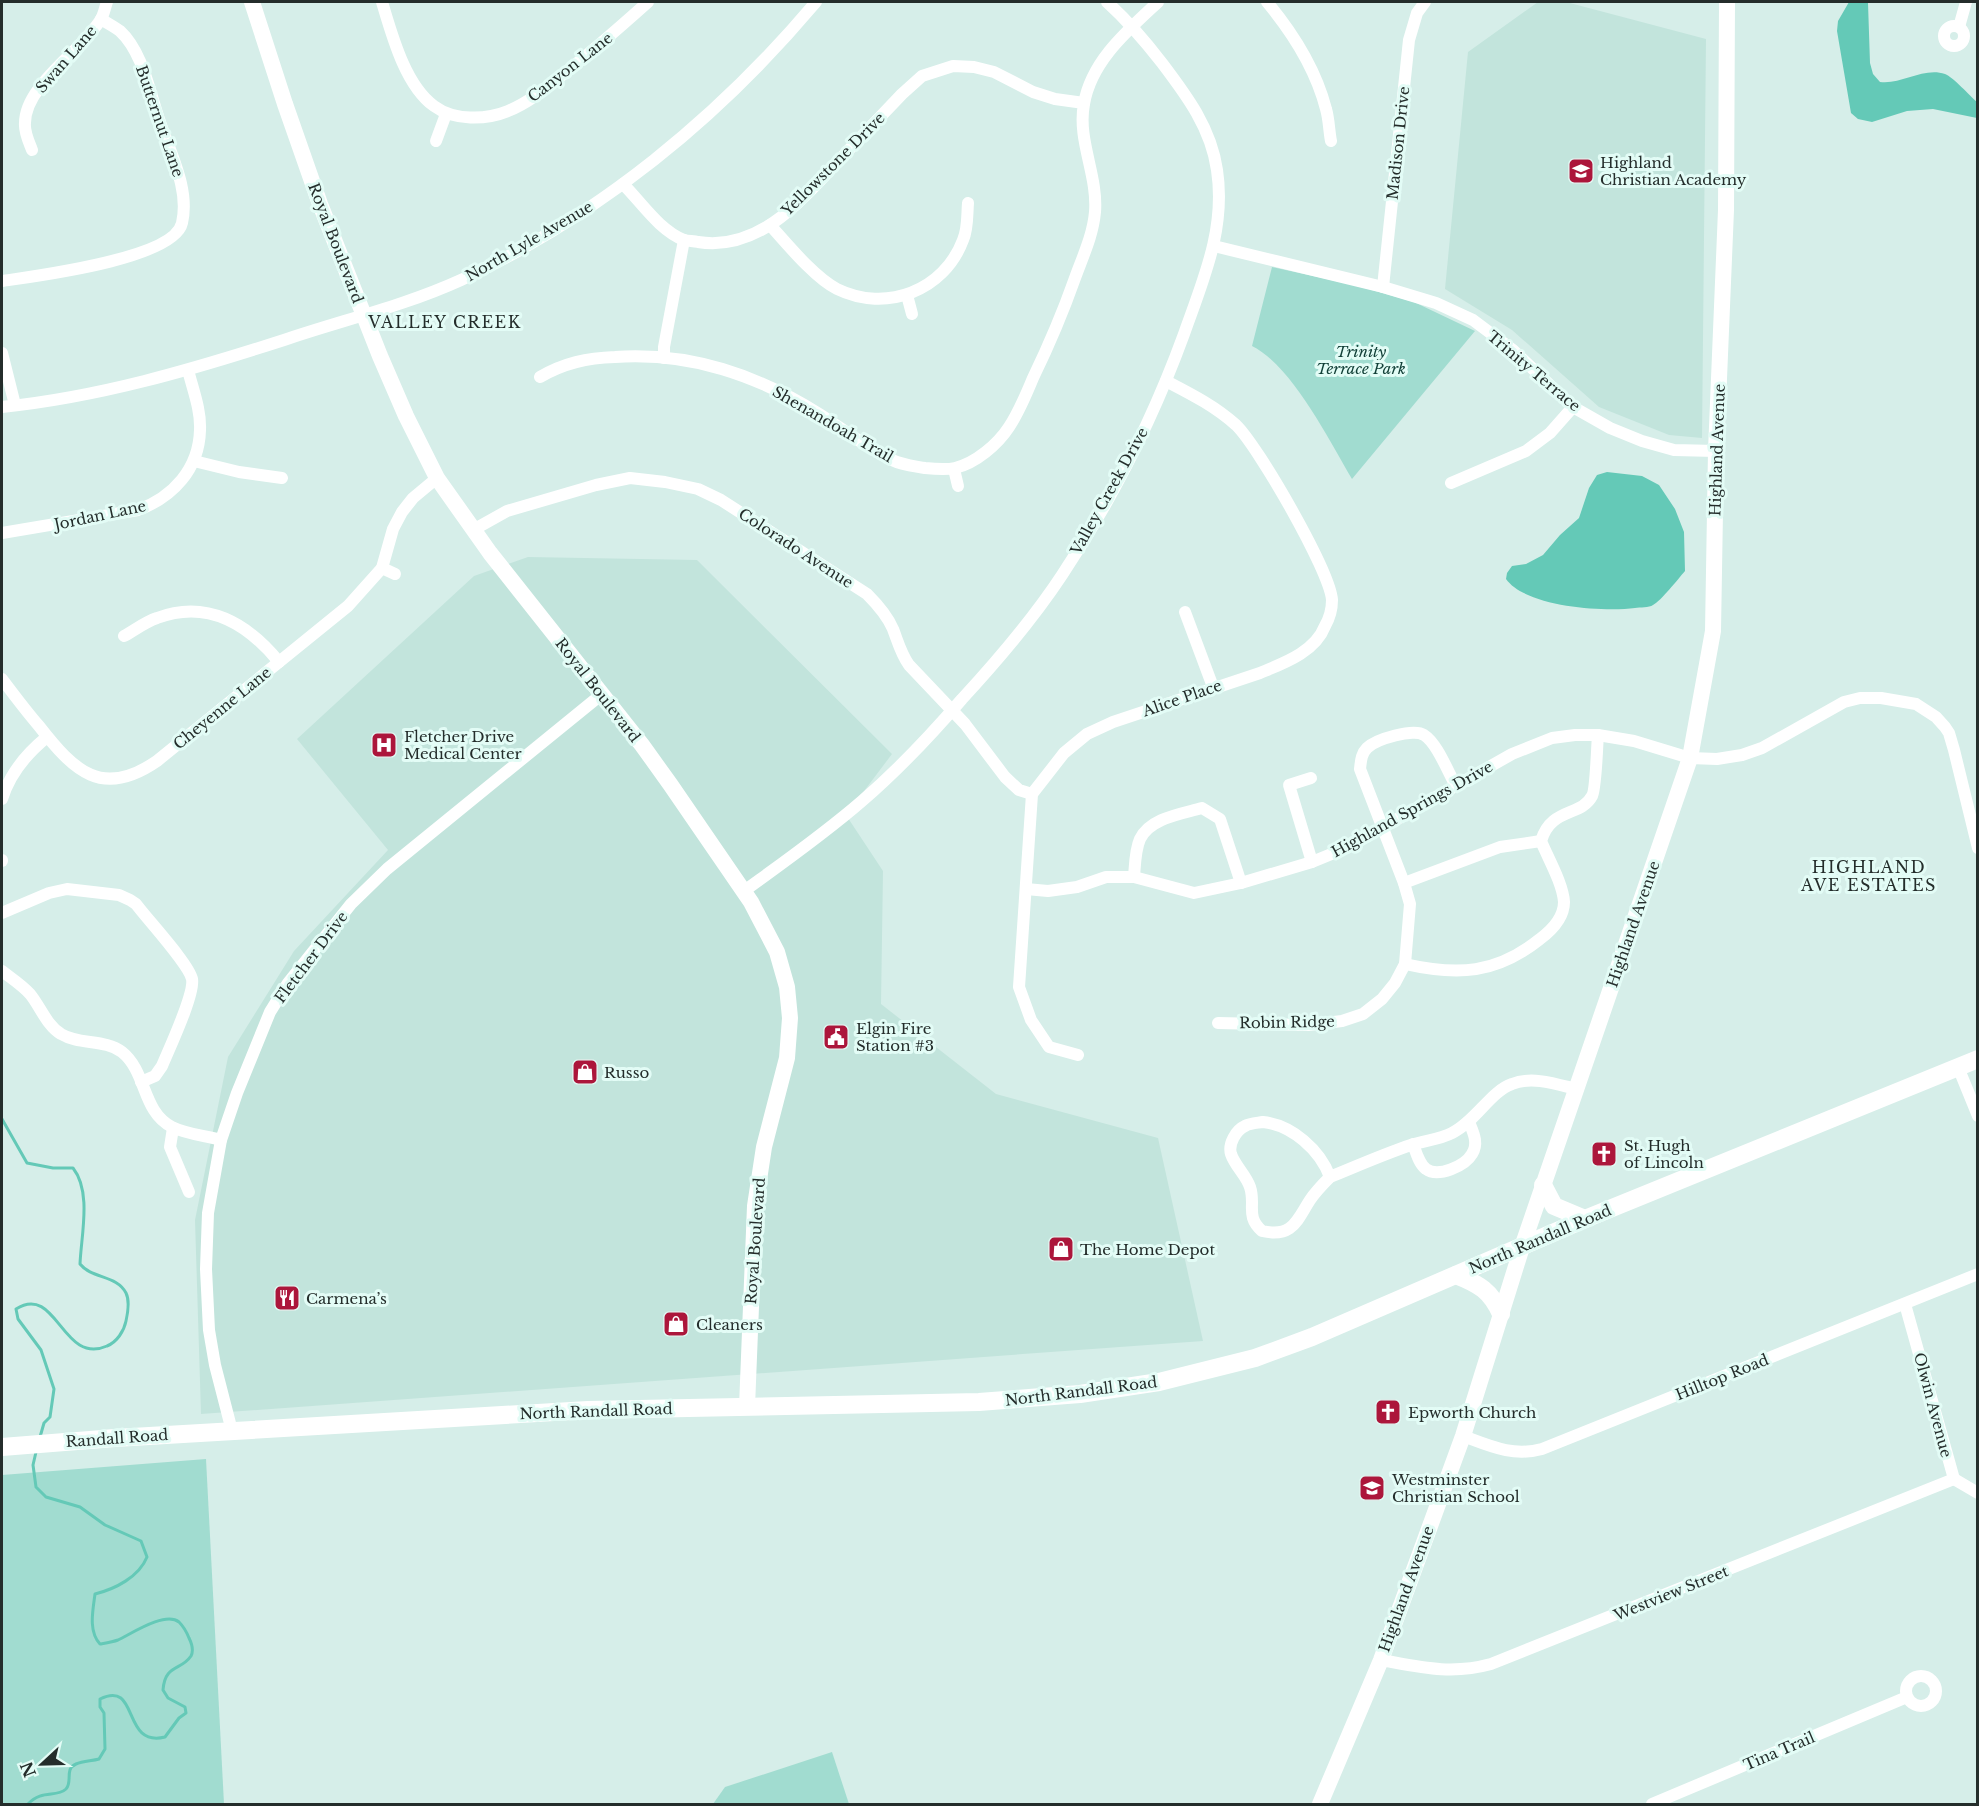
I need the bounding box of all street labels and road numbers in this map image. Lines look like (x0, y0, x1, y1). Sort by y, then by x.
street label: Swan Lane (32, 21, 100, 97)
street label: Canyon Lane (524, 28, 616, 106)
street label: Butternut Lane (132, 63, 188, 179)
street label: Madison Drive (1383, 85, 1413, 201)
street label: Yellowstone Drive (777, 108, 889, 220)
street label: Royal Boulevard (304, 180, 368, 306)
street label: North Lyle Avenue (462, 197, 596, 285)
street label: Trinity Terrace (1484, 327, 1584, 415)
street label: Shenandoah Trail (769, 382, 897, 466)
street label: Highland Avenue (1705, 383, 1729, 517)
street label: Valley Creek Drive (1066, 424, 1152, 559)
street label: Jordan Lane (50, 496, 148, 534)
street label: Colorado Avenue (735, 504, 857, 592)
street label: Royal Boulevard (551, 634, 645, 746)
street label: Cheyenne Lane (169, 663, 275, 753)
street label: Alice Place (1139, 676, 1224, 721)
street label: Highland Springs Drive (1328, 757, 1496, 861)
street label: Highland Avenue (1602, 858, 1664, 990)
street label: Fletcher Drive (270, 907, 352, 1007)
street label: Robin Ridge (1239, 1012, 1335, 1032)
street label: Royal Boulevard (741, 1177, 769, 1305)
street label: North Randall Road (1466, 1200, 1614, 1278)
street label: Hilltop Road (1673, 1350, 1771, 1404)
street label: Olwin Avenue (1910, 1350, 1956, 1460)
street label: North Randall Road (1004, 1372, 1158, 1410)
street label: North Randall Road (519, 1399, 673, 1423)
street label: Randall Road (65, 1425, 169, 1451)
street label: Highland Avenue (1374, 1523, 1438, 1655)
street label: Westview Street (1610, 1561, 1731, 1625)
street label: Tina Trail (1741, 1727, 1818, 1774)

